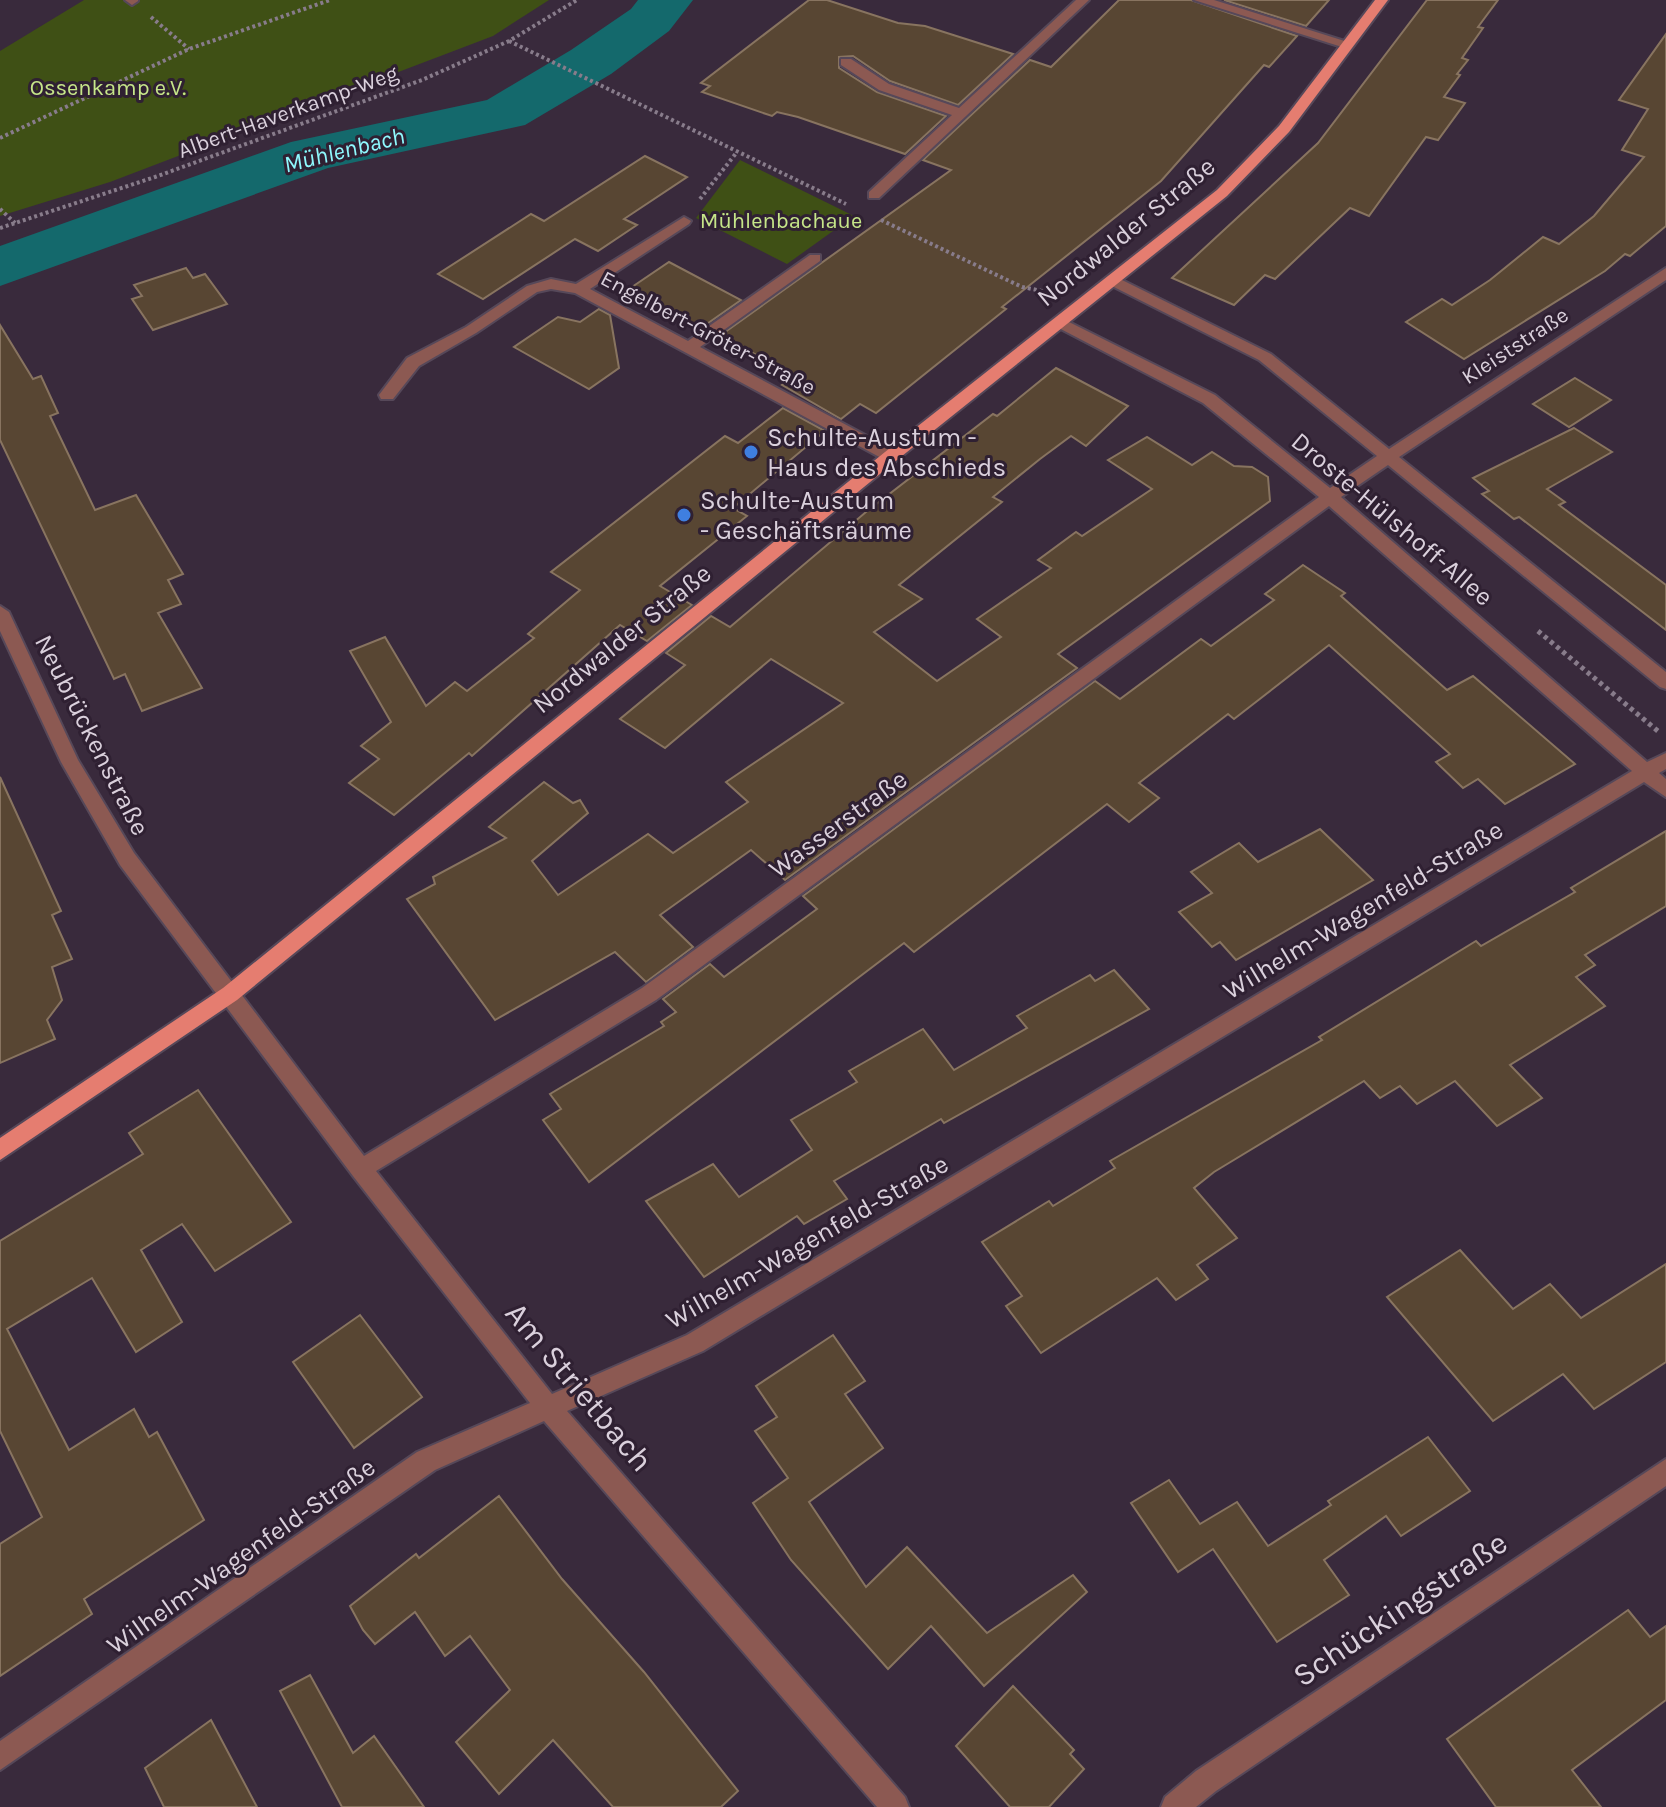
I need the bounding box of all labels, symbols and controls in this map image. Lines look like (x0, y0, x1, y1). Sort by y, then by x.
street label: Albert-Haverkamp-Weg (174, 60, 402, 164)
park label: Ossenkamp e.V. (30, 75, 186, 101)
water label: Mühlenbach (281, 121, 407, 179)
street label: Nordwalder Straße (1031, 151, 1221, 313)
park label: Mühlenbachaue (700, 208, 862, 234)
street label: Engelbert-Gröter-Straße (596, 265, 820, 401)
street label: Kleiststraße (1457, 302, 1573, 390)
place label: Schulte-Austum - Haus des Abschieds (767, 422, 1006, 483)
street label: Droste-Hülshoff-Allee (1285, 426, 1499, 612)
marker: Schulte-Austum - Haus des Abschieds (742, 443, 760, 461)
place label: Schulte-Austum - Geschäftsräume (700, 485, 912, 546)
marker: Schulte-Austum - Geschäftsräume (675, 506, 693, 524)
street label: Nordwalder Straße (527, 558, 717, 720)
street label: Neubrückenstraße (28, 630, 156, 840)
street label: Wasserstraße (763, 763, 913, 885)
street label: Wilhelm-Wagenfeld-Straße (1217, 814, 1509, 1006)
street label: Wilhelm-Wagenfeld-Straße (660, 1148, 954, 1336)
street label: Am Strietbach (498, 1295, 660, 1479)
street label: Wilhelm-Wagenfeld-Straße (101, 1451, 381, 1661)
street label: Schückingstraße (1286, 1524, 1514, 1694)

